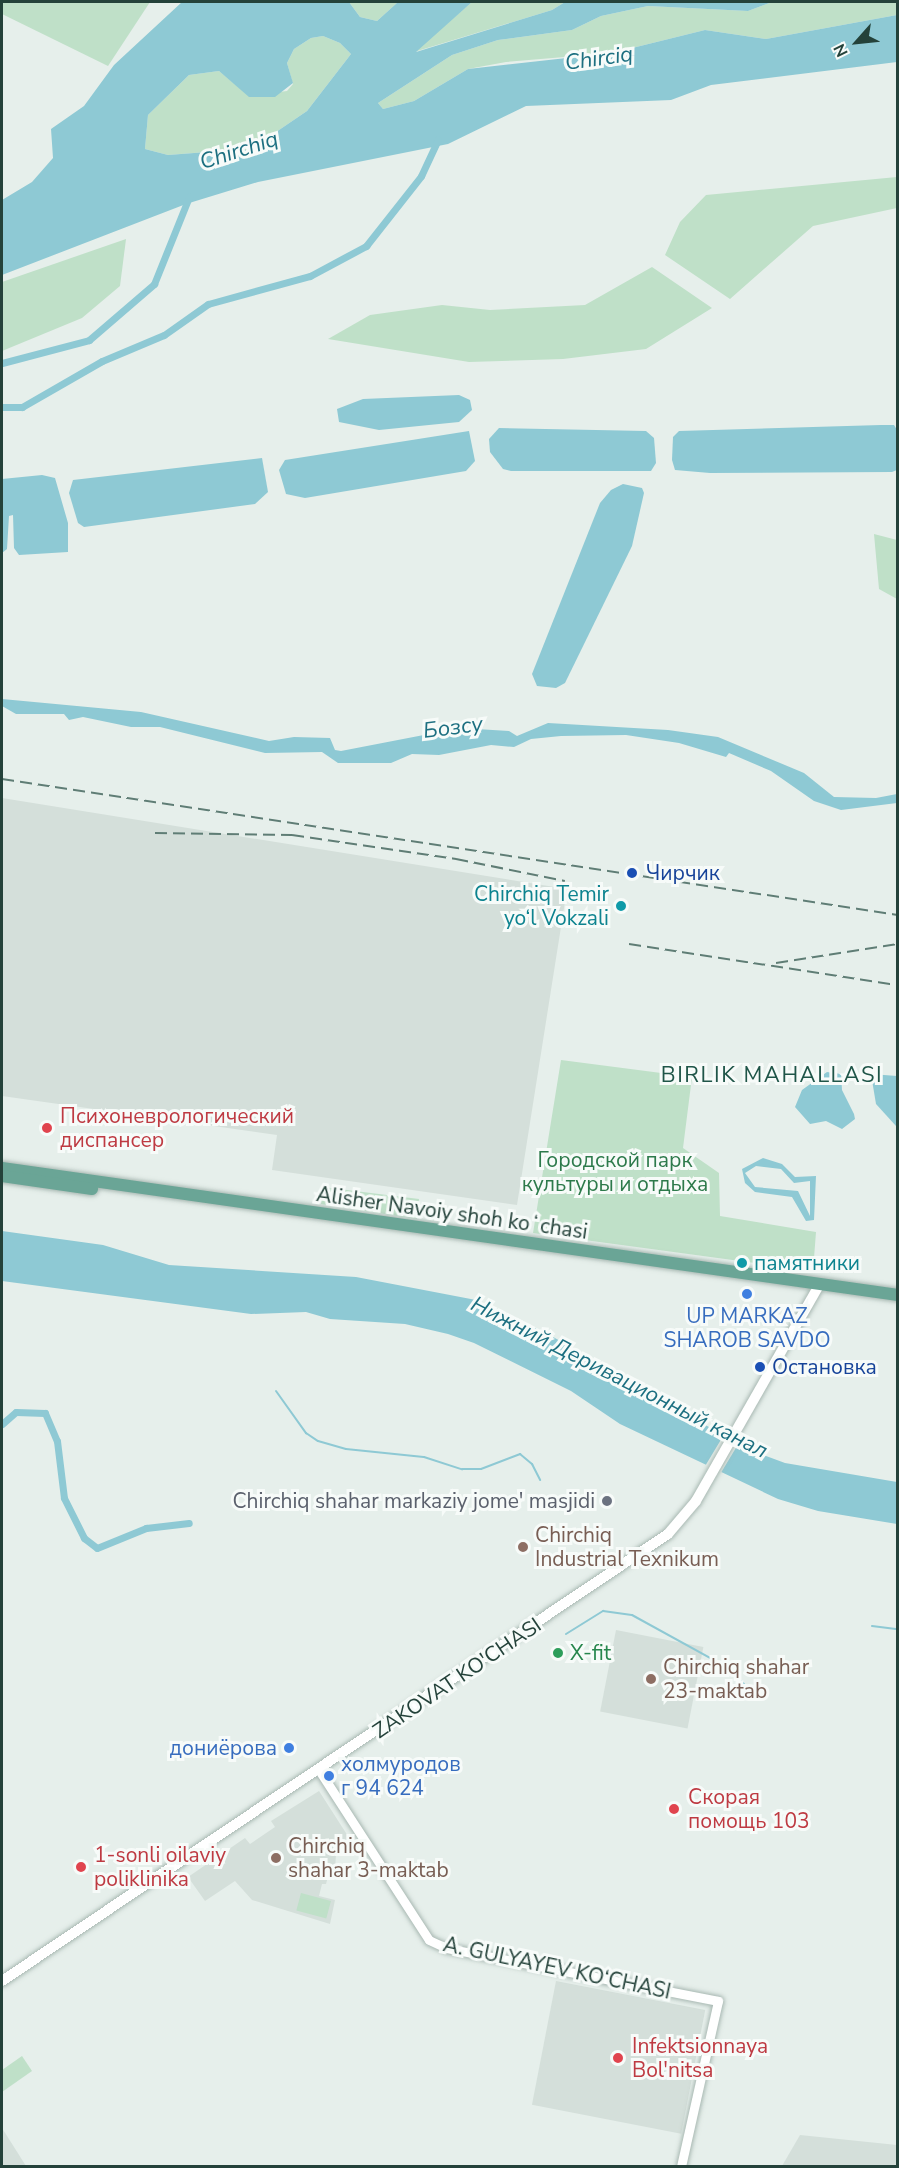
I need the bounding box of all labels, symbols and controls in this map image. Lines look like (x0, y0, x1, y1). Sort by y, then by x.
north arrow (827, 12, 887, 72)
text: N (828, 40, 853, 60)
water label: Chirciq (563, 41, 635, 77)
water label: Chirchiq (197, 126, 281, 176)
water label: Бозсу (422, 711, 484, 745)
place label: Чирчик (646, 860, 720, 886)
marker: Чирчик (623, 864, 641, 882)
place label: Chirchiq Temir yo‘l Vokzali (474, 881, 609, 931)
marker: Chirchiq Temir yo‘l Vokzali (614, 899, 628, 913)
district label: BIRLIK MAHALLASI (661, 1063, 883, 1089)
place label: Психоневрологический диспансер (60, 1103, 294, 1153)
marker: Психоневрологический диспансер (38, 1119, 56, 1137)
park label: Городской парк культуры и отдыха (522, 1147, 708, 1197)
street label: Alisher Navoiy shoh koʻchasi (315, 1181, 589, 1245)
place label: памятники (754, 1250, 860, 1276)
marker: памятники (735, 1256, 749, 1270)
marker: UP MARKAZ SHAROB SAVDO (740, 1287, 754, 1301)
water label: Нижний Деривационный канал (466, 1291, 772, 1465)
place label: UP MARKAZ SHAROB SAVDO (663, 1303, 831, 1353)
place label: Остановка (772, 1354, 877, 1380)
marker: Остановка (753, 1360, 767, 1374)
place label: Chirchiq shahar markaziy jome' masjidi (232, 1488, 595, 1514)
marker: Chirchiq shahar markaziy jome' masjidi (600, 1494, 614, 1508)
place label: Chirchiq Industrial Texnikum (535, 1522, 719, 1572)
marker: Chirchiq Industrial Texnikum (516, 1540, 530, 1554)
street label: ZAKOVAT KO'CHASI (368, 1612, 546, 1744)
place label: X-fit (570, 1640, 611, 1666)
marker: X-fit (551, 1646, 565, 1660)
place label: Chirchiq shahar 23-maktab (663, 1654, 809, 1704)
marker: Chirchiq shahar 23-maktab (644, 1672, 658, 1686)
place label: дониёрова (170, 1735, 277, 1761)
marker: дониёрова (282, 1741, 296, 1755)
place label: холмуродов г 94 624 (341, 1751, 461, 1801)
marker: холмуродов г 94 624 (322, 1769, 336, 1783)
place label: Скорая помощь 103 (688, 1784, 810, 1834)
marker: Скорая помощь 103 (665, 1800, 683, 1818)
place label: Chirchiq shahar 3-maktab (288, 1833, 449, 1883)
place label: 1-sonli oilaviy poliklinika (94, 1842, 226, 1892)
marker: Chirchiq shahar 3-maktab (269, 1851, 283, 1865)
marker: 1-sonli oilaviy poliklinika (72, 1858, 90, 1876)
street label: A. GULYAYEV KO‘CHASI (441, 1932, 673, 2004)
place label: Infektsionnaya Bol'nitsa (632, 2033, 768, 2083)
marker: Infektsionnaya Bol'nitsa (609, 2049, 627, 2067)

